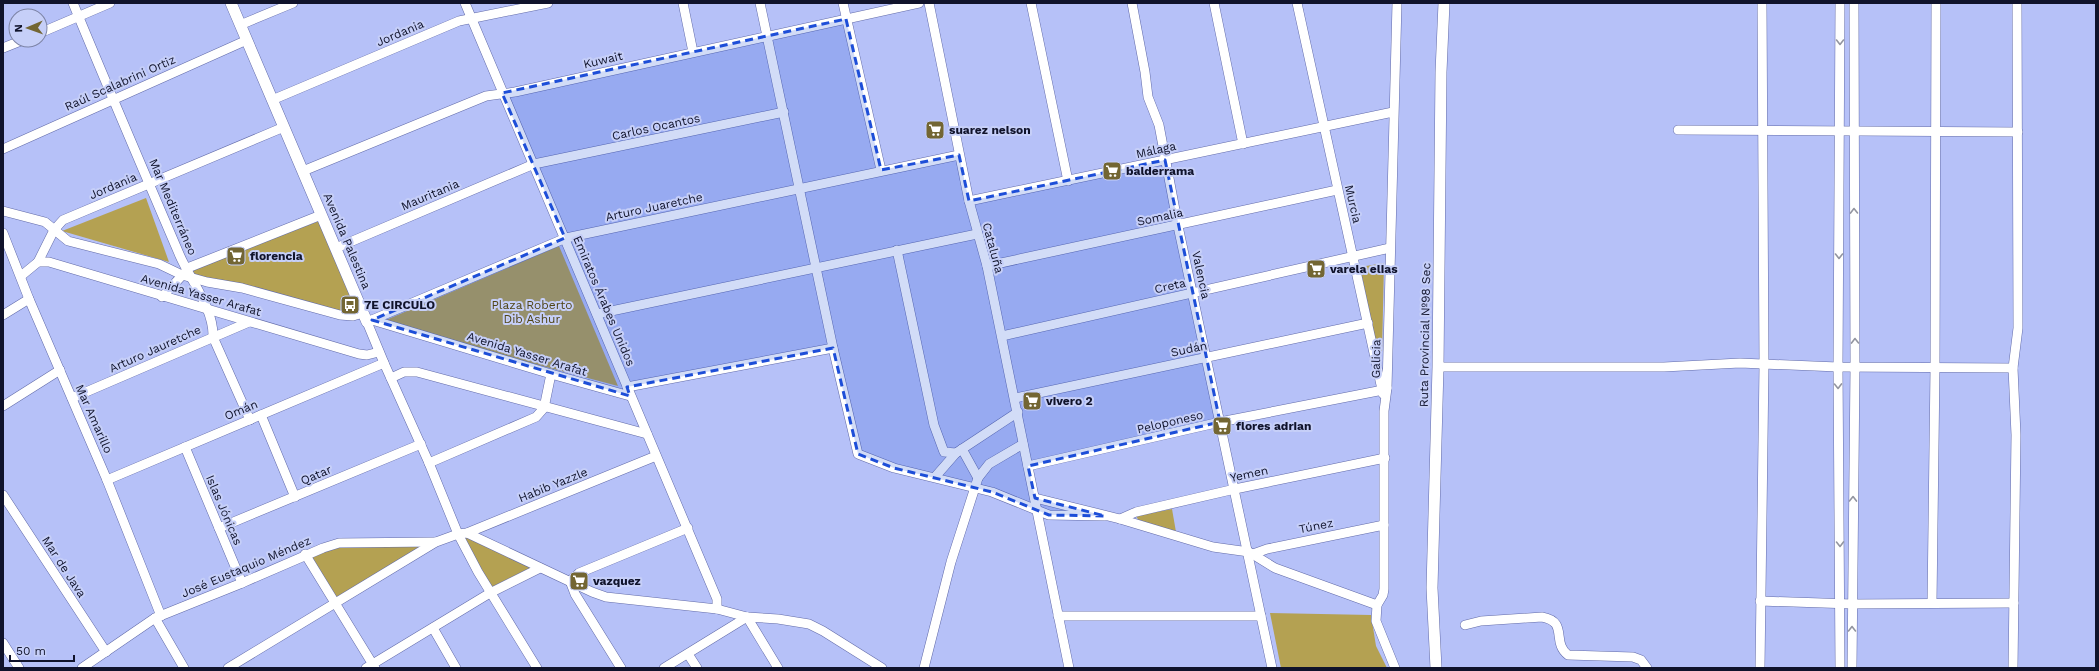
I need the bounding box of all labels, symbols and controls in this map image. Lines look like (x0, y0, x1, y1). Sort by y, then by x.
north arrow (8, 8, 48, 48)
street label: Jordania (374, 17, 426, 49)
text: N (12, 24, 25, 33)
one-way arrow (1836, 39, 1844, 45)
street label: Kuwait (582, 49, 624, 71)
street label: Raúl Scalabrini Ortiz (63, 52, 177, 114)
street label: Carlos Ocantos (611, 111, 701, 143)
supermarket icon: suarez nelson (924, 119, 946, 141)
place label: suarez nelson (949, 123, 1031, 137)
street label: Málaga (1135, 139, 1178, 161)
street label: Mar Mediterráneo (146, 157, 200, 257)
supermarket icon: balderrama (1101, 160, 1123, 182)
place label: balderrama (1126, 164, 1194, 178)
street label: Jordania (87, 170, 139, 202)
street label: Mauritania (399, 176, 461, 213)
street label: Murcia (1342, 183, 1364, 225)
street label: Arturo Juaretche (604, 190, 704, 224)
street label: Avenida Palestina (320, 191, 374, 291)
street label: Somalia (1136, 205, 1185, 229)
one-way arrow (1849, 208, 1858, 214)
street label: Cataluña (980, 221, 1007, 275)
street label: Emiratos Árabes Unidos (570, 234, 638, 368)
supermarket icon: florencia (225, 245, 247, 267)
place label: florencia (250, 249, 303, 263)
street label: Valencia (1189, 250, 1213, 300)
one-way arrow (1835, 253, 1843, 259)
supermarket icon: varela elias (1305, 258, 1327, 280)
place label: varela elias (1329, 262, 1398, 276)
street label: Ruta Provincial Nº98 Sec (1417, 262, 1433, 407)
street label: Avenida Yasser Arafat (139, 271, 263, 319)
street label: Creta (1153, 276, 1187, 296)
bus stop icon: 7E CIRCULO (339, 294, 361, 316)
place label: 7E CIRCULO (364, 298, 435, 312)
park label: Plaza Roberto Dib Ashur (492, 298, 573, 326)
street label: Arturo Jauretche (107, 322, 203, 376)
street label: Avenida Yasser Arafat (465, 329, 589, 379)
street label: Sudán (1170, 338, 1208, 360)
one-way arrow (1851, 338, 1859, 344)
street label: Galicia (1369, 339, 1383, 379)
street label: Mar Amarillo (73, 382, 115, 456)
one-way arrow (1834, 383, 1843, 389)
supermarket icon: vivero 2 (1021, 390, 1043, 412)
place label: vivero 2 (1045, 394, 1093, 408)
street label: Omán (222, 397, 260, 423)
street label: Peloponeso (1135, 408, 1205, 436)
supermarket icon: flores adrian (1211, 415, 1233, 437)
place label: flores adrian (1236, 419, 1311, 433)
street label: Qatar (298, 462, 334, 488)
street label: Yemen (1229, 463, 1269, 485)
street label: Habib Yazzle (516, 465, 590, 505)
street label: Islas Jónicas (203, 473, 245, 547)
one-way arrow (1849, 496, 1857, 502)
street label: Túnez (1298, 516, 1334, 536)
street label: José Eustaquio Méndez (179, 533, 313, 601)
street label: Mar de Java (39, 534, 89, 600)
one-way arrow (1836, 541, 1844, 547)
supermarket icon: vazquez (568, 570, 590, 592)
place label: vazquez (592, 574, 641, 588)
one-way arrow (1848, 626, 1856, 632)
scale bar (10, 637, 74, 663)
text: 50 m (16, 644, 46, 658)

